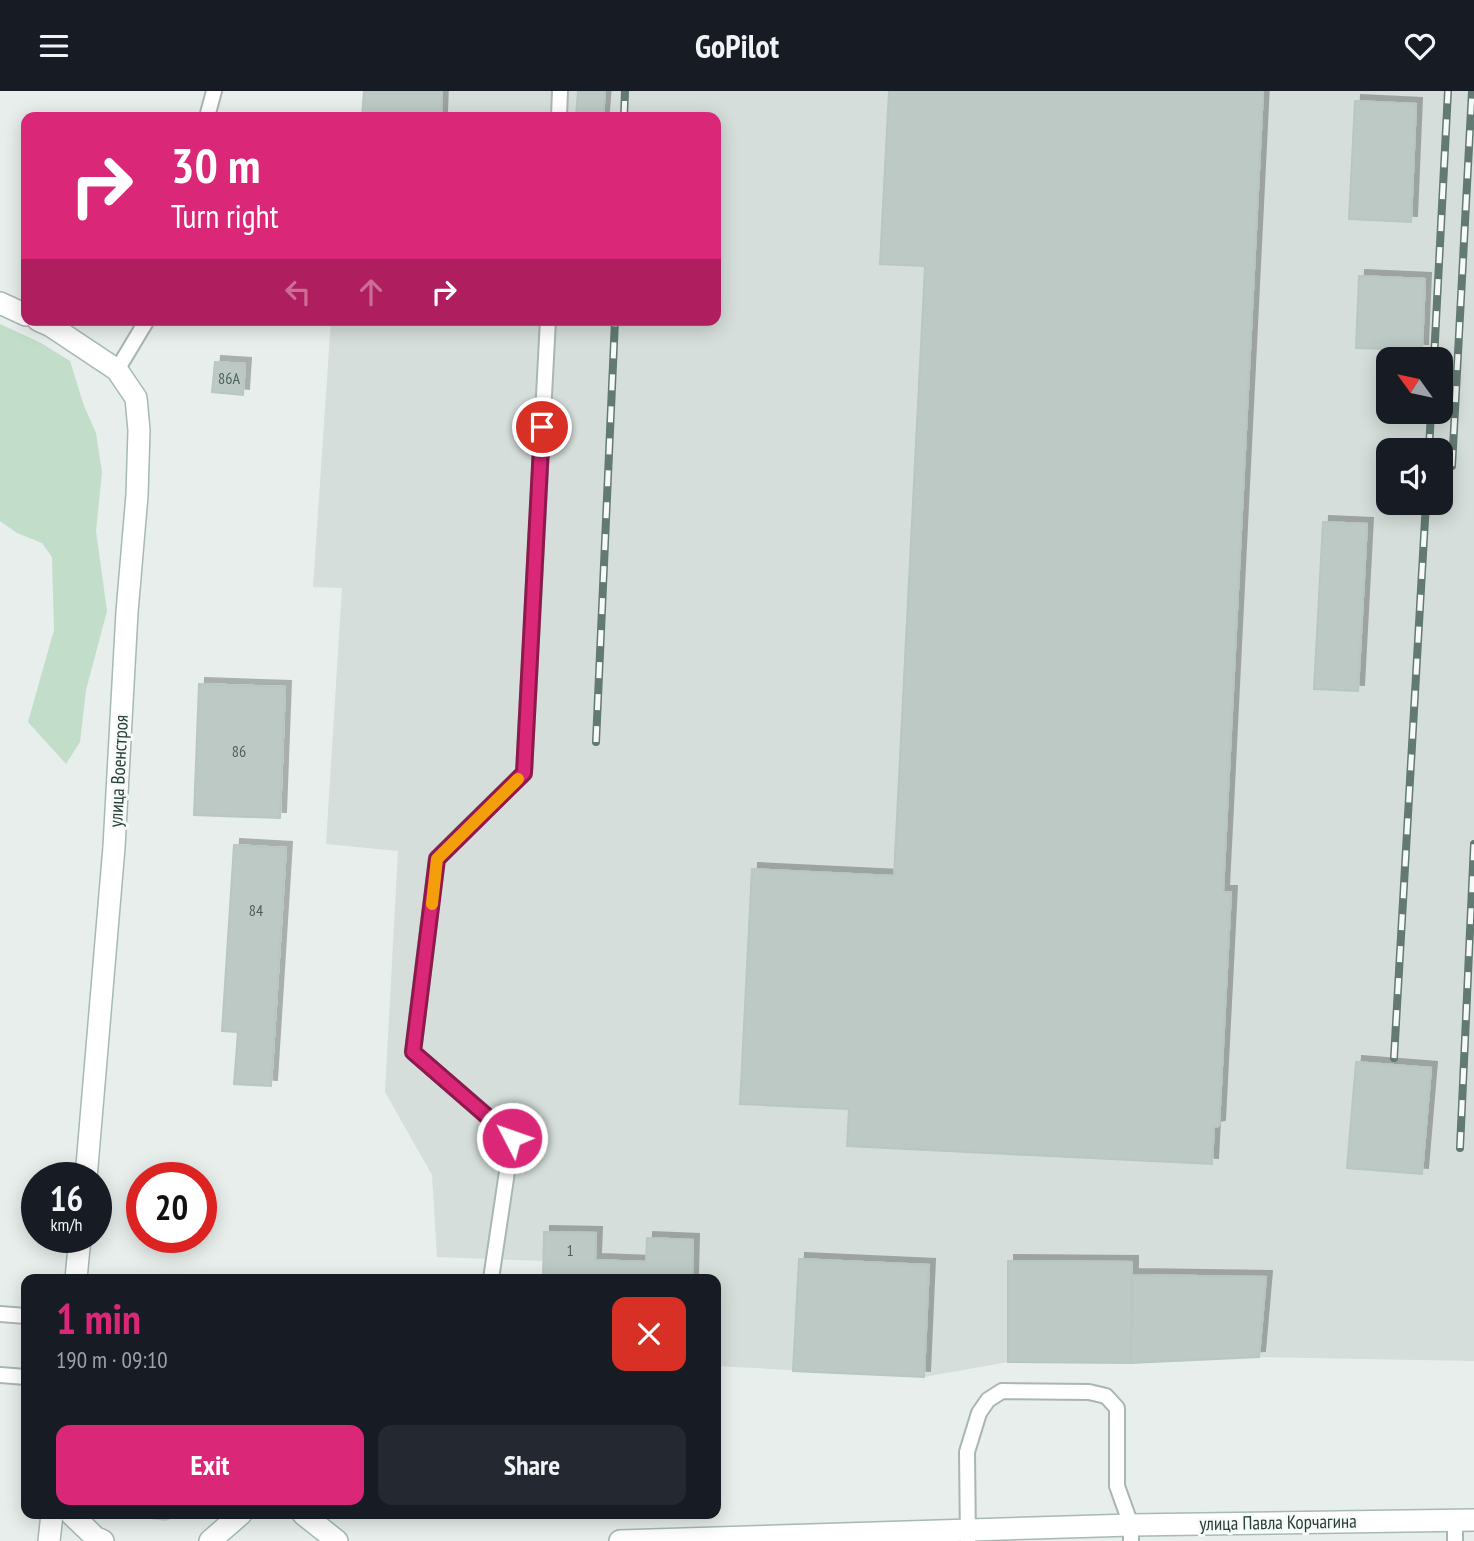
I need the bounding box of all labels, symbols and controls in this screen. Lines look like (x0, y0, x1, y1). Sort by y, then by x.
text: GoPilot (695, 25, 779, 67)
icon: menu (35, 27, 73, 65)
icon: heart (1401, 27, 1439, 65)
text: 30 m (171, 133, 260, 197)
icon: right (56, 140, 147, 231)
text: Turn right (171, 195, 279, 237)
icon: left (279, 273, 317, 311)
icon: ahead (352, 273, 390, 311)
icon: right (425, 273, 463, 311)
north arrow (1376, 347, 1452, 423)
map controls (1376, 347, 1453, 515)
house number: 86А (218, 368, 240, 388)
pin (512, 397, 572, 457)
icon: arrive (523, 408, 561, 446)
button: sound (1376, 438, 1453, 515)
street label: улица Военстроя (103, 714, 133, 828)
house number: 86 (232, 741, 246, 761)
house number: 84 (249, 900, 263, 920)
position arrow (475, 1101, 549, 1175)
speed limit sign: 20 (126, 1162, 217, 1253)
text: 16 (50, 1175, 83, 1221)
text: km/h (51, 1213, 82, 1236)
house number: 1 (566, 1240, 574, 1260)
text: 1 min (56, 1291, 141, 1346)
button: close (612, 1297, 686, 1371)
text: 190 m · 09:10 (56, 1345, 168, 1374)
button: Exit (56, 1425, 364, 1505)
button: Share (378, 1425, 686, 1505)
street label: улица Павла Корчагина (1199, 1509, 1357, 1535)

